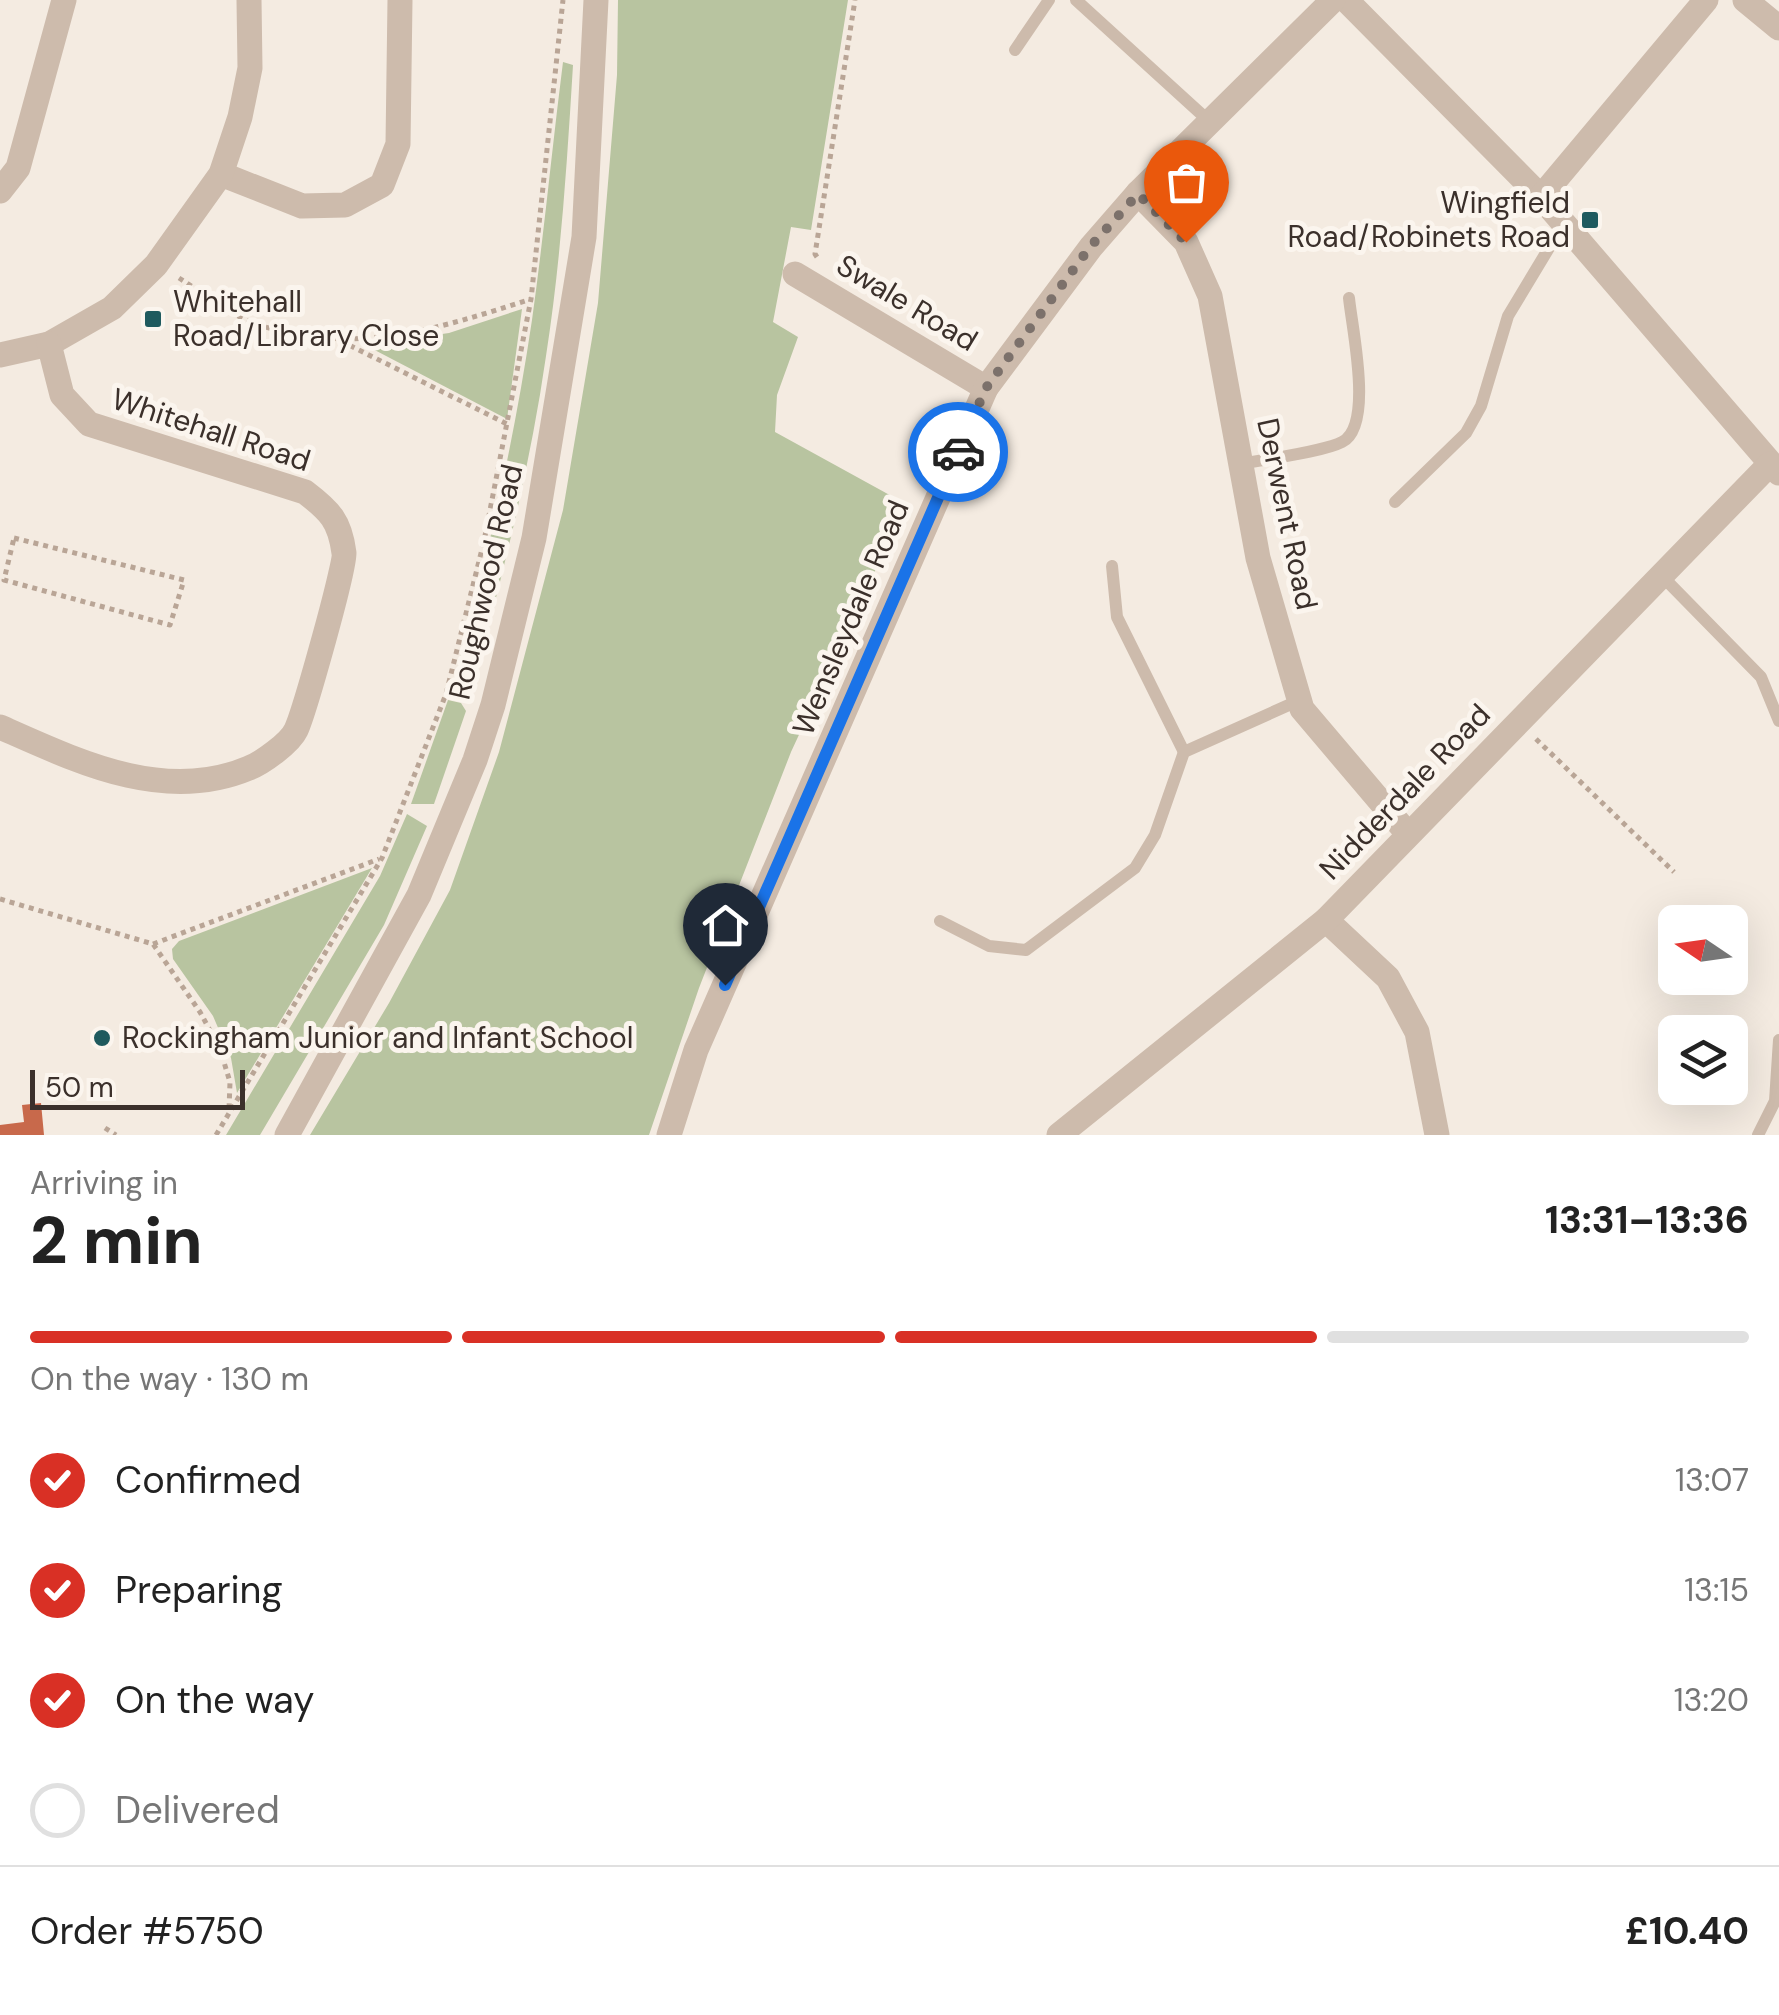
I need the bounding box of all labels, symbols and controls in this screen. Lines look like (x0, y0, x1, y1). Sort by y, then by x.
pin (1144, 140, 1229, 243)
icon: bag (1159, 155, 1214, 210)
place label: Wingfield Road/Robinets Road (1288, 183, 1570, 256)
marker: Wingfield Road/Robinets Road (1579, 209, 1601, 231)
street label: Swale Road (830, 245, 985, 360)
place label: Whitehall Road/Library Close (173, 282, 439, 355)
marker: Whitehall Road/Library Close (142, 308, 164, 330)
street label: Whitehall Road (107, 379, 315, 480)
courier (908, 402, 1008, 502)
street label: Derwent Road (1248, 414, 1327, 613)
icon: car (931, 425, 986, 480)
street label: Roughwood Road (439, 460, 532, 703)
street label: Wensleydale Road (783, 494, 918, 741)
street label: Nidderdale Road (1311, 695, 1498, 888)
pin (683, 883, 768, 986)
icon: home (698, 898, 753, 953)
north arrow (1658, 905, 1748, 995)
map controls (1658, 905, 1748, 1105)
button: layers (1658, 1015, 1748, 1105)
place label: Rockingham Junior and Infant School (122, 1018, 633, 1057)
marker: Rockingham Junior and Infant School (91, 1027, 113, 1049)
scale bar (30, 1065, 245, 1110)
text: 50 m (45, 1069, 114, 1106)
text: Arriving in (30, 1162, 178, 1204)
text: 13:31–13:36 (1545, 1195, 1749, 1245)
text: 2 min (30, 1199, 203, 1283)
text: On the way · 130 m (30, 1358, 309, 1400)
icon: check (30, 1453, 85, 1508)
text: Confirmed (115, 1455, 301, 1505)
text: 13:07 (1675, 1459, 1749, 1501)
icon: check (30, 1563, 85, 1618)
text: Preparing (115, 1565, 283, 1615)
text: 13:15 (1684, 1569, 1749, 1611)
icon: check (30, 1673, 85, 1728)
text: On the way (115, 1675, 314, 1725)
text: 13:20 (1674, 1679, 1749, 1721)
text: Delivered (115, 1785, 280, 1835)
text: Order #5750 (30, 1906, 264, 1956)
text: £10.40 (1625, 1906, 1749, 1956)

